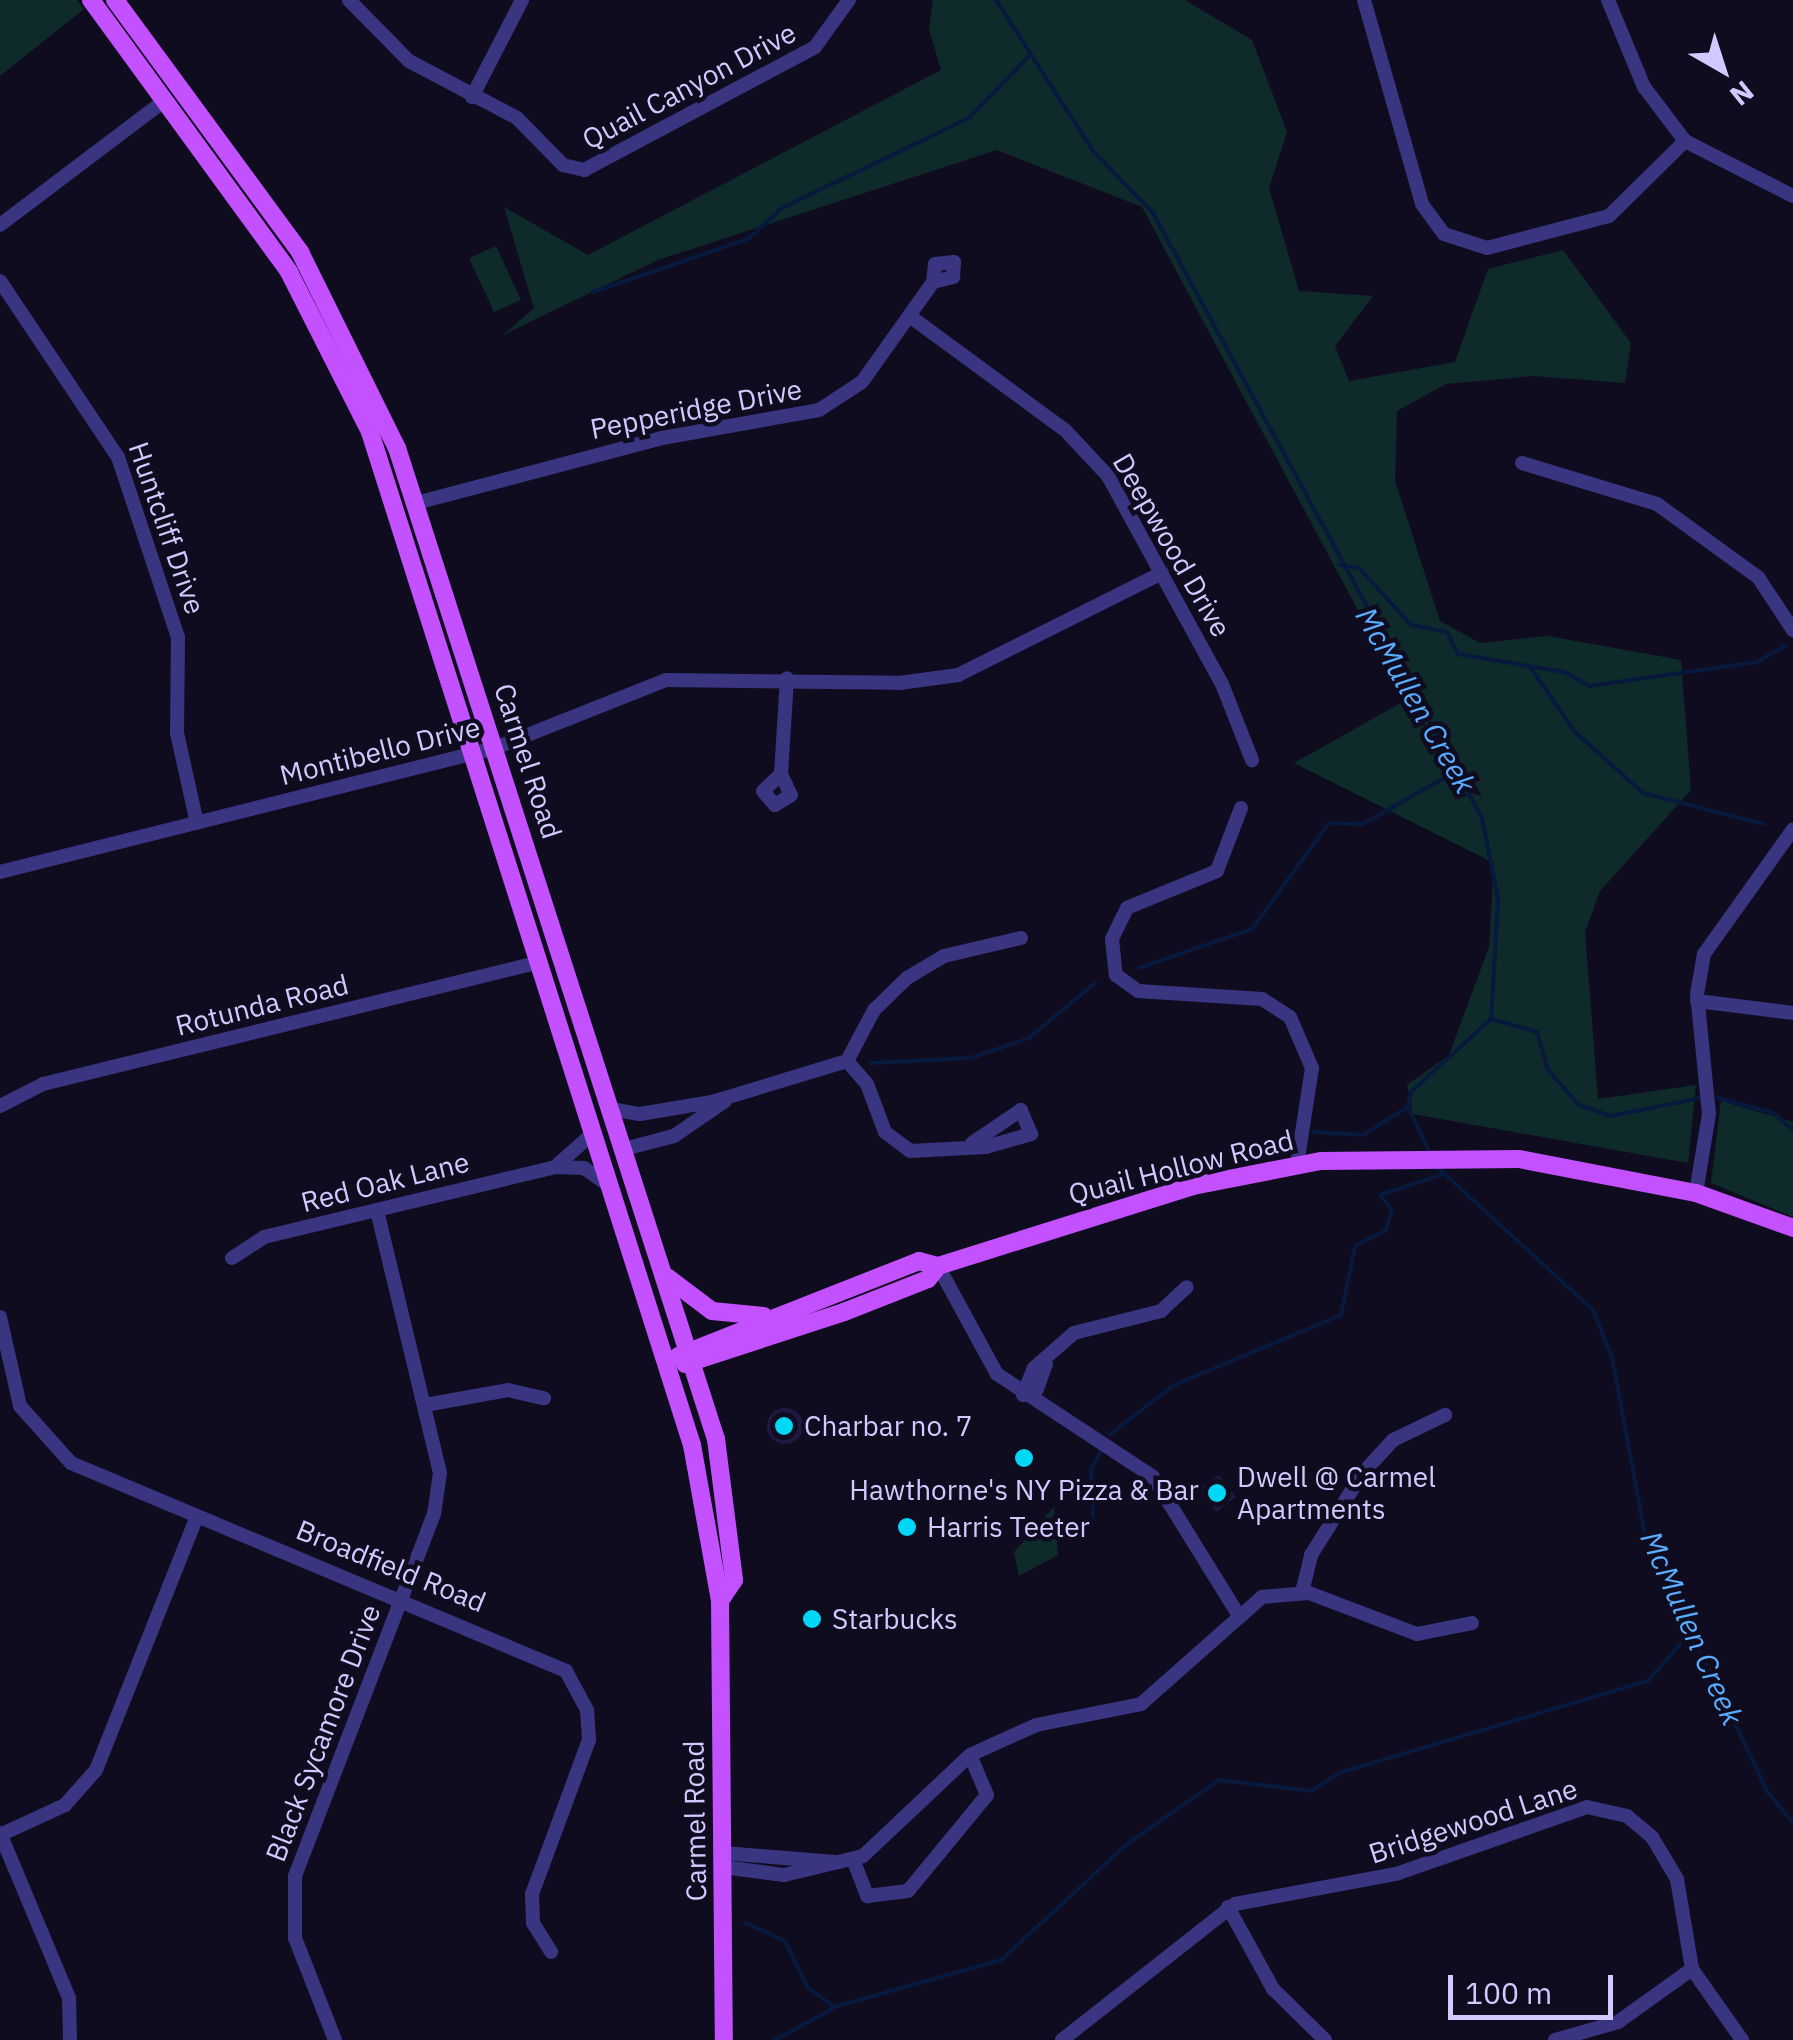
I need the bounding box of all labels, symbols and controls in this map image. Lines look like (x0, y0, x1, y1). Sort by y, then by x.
street label: Quail Canyon Drive (577, 16, 801, 156)
north arrow (1673, 20, 1773, 120)
text: N (1723, 73, 1762, 114)
street label: Pepperidge Drive (587, 372, 805, 446)
street label: Huntcliff Drive (122, 438, 212, 618)
street label: Deepwood Drive (1106, 447, 1238, 643)
water label: McMullen Creek (1348, 601, 1484, 799)
street label: Carmel Road (487, 679, 569, 843)
street label: Montibello Drive (276, 710, 484, 792)
street label: Rotunda Road (172, 967, 352, 1043)
street label: Quail Hollow Road (1065, 1123, 1297, 1211)
street label: Red Oak Lane (297, 1145, 473, 1219)
place label: Charbar no. 7 (804, 1409, 973, 1443)
marker: Charbar no. 7 (773, 1415, 795, 1437)
marker: Hawthorne's NY Pizza & Bar (1013, 1447, 1035, 1469)
place label: Dwell @ Carmel Apartments (1237, 1460, 1436, 1526)
place label: Hawthorne's NY Pizza & Bar (849, 1473, 1199, 1507)
marker: Dwell @ Carmel Apartments (1206, 1482, 1228, 1504)
place label: Harris Teeter (927, 1510, 1090, 1544)
street label: Broadfield Road (291, 1513, 491, 1619)
marker: Harris Teeter (896, 1516, 918, 1538)
water label: McMullen Creek (1633, 1525, 1751, 1731)
street label: Black Sycamore Drive (258, 1600, 388, 1866)
place label: Starbucks (832, 1602, 958, 1636)
marker: Starbucks (801, 1608, 823, 1630)
street label: Carmel Road (677, 1740, 713, 1902)
street label: Bridgewood Lane (1364, 1771, 1582, 1871)
scale bar (1453, 1955, 1618, 2017)
text: 100 m (1465, 1973, 1552, 2012)

